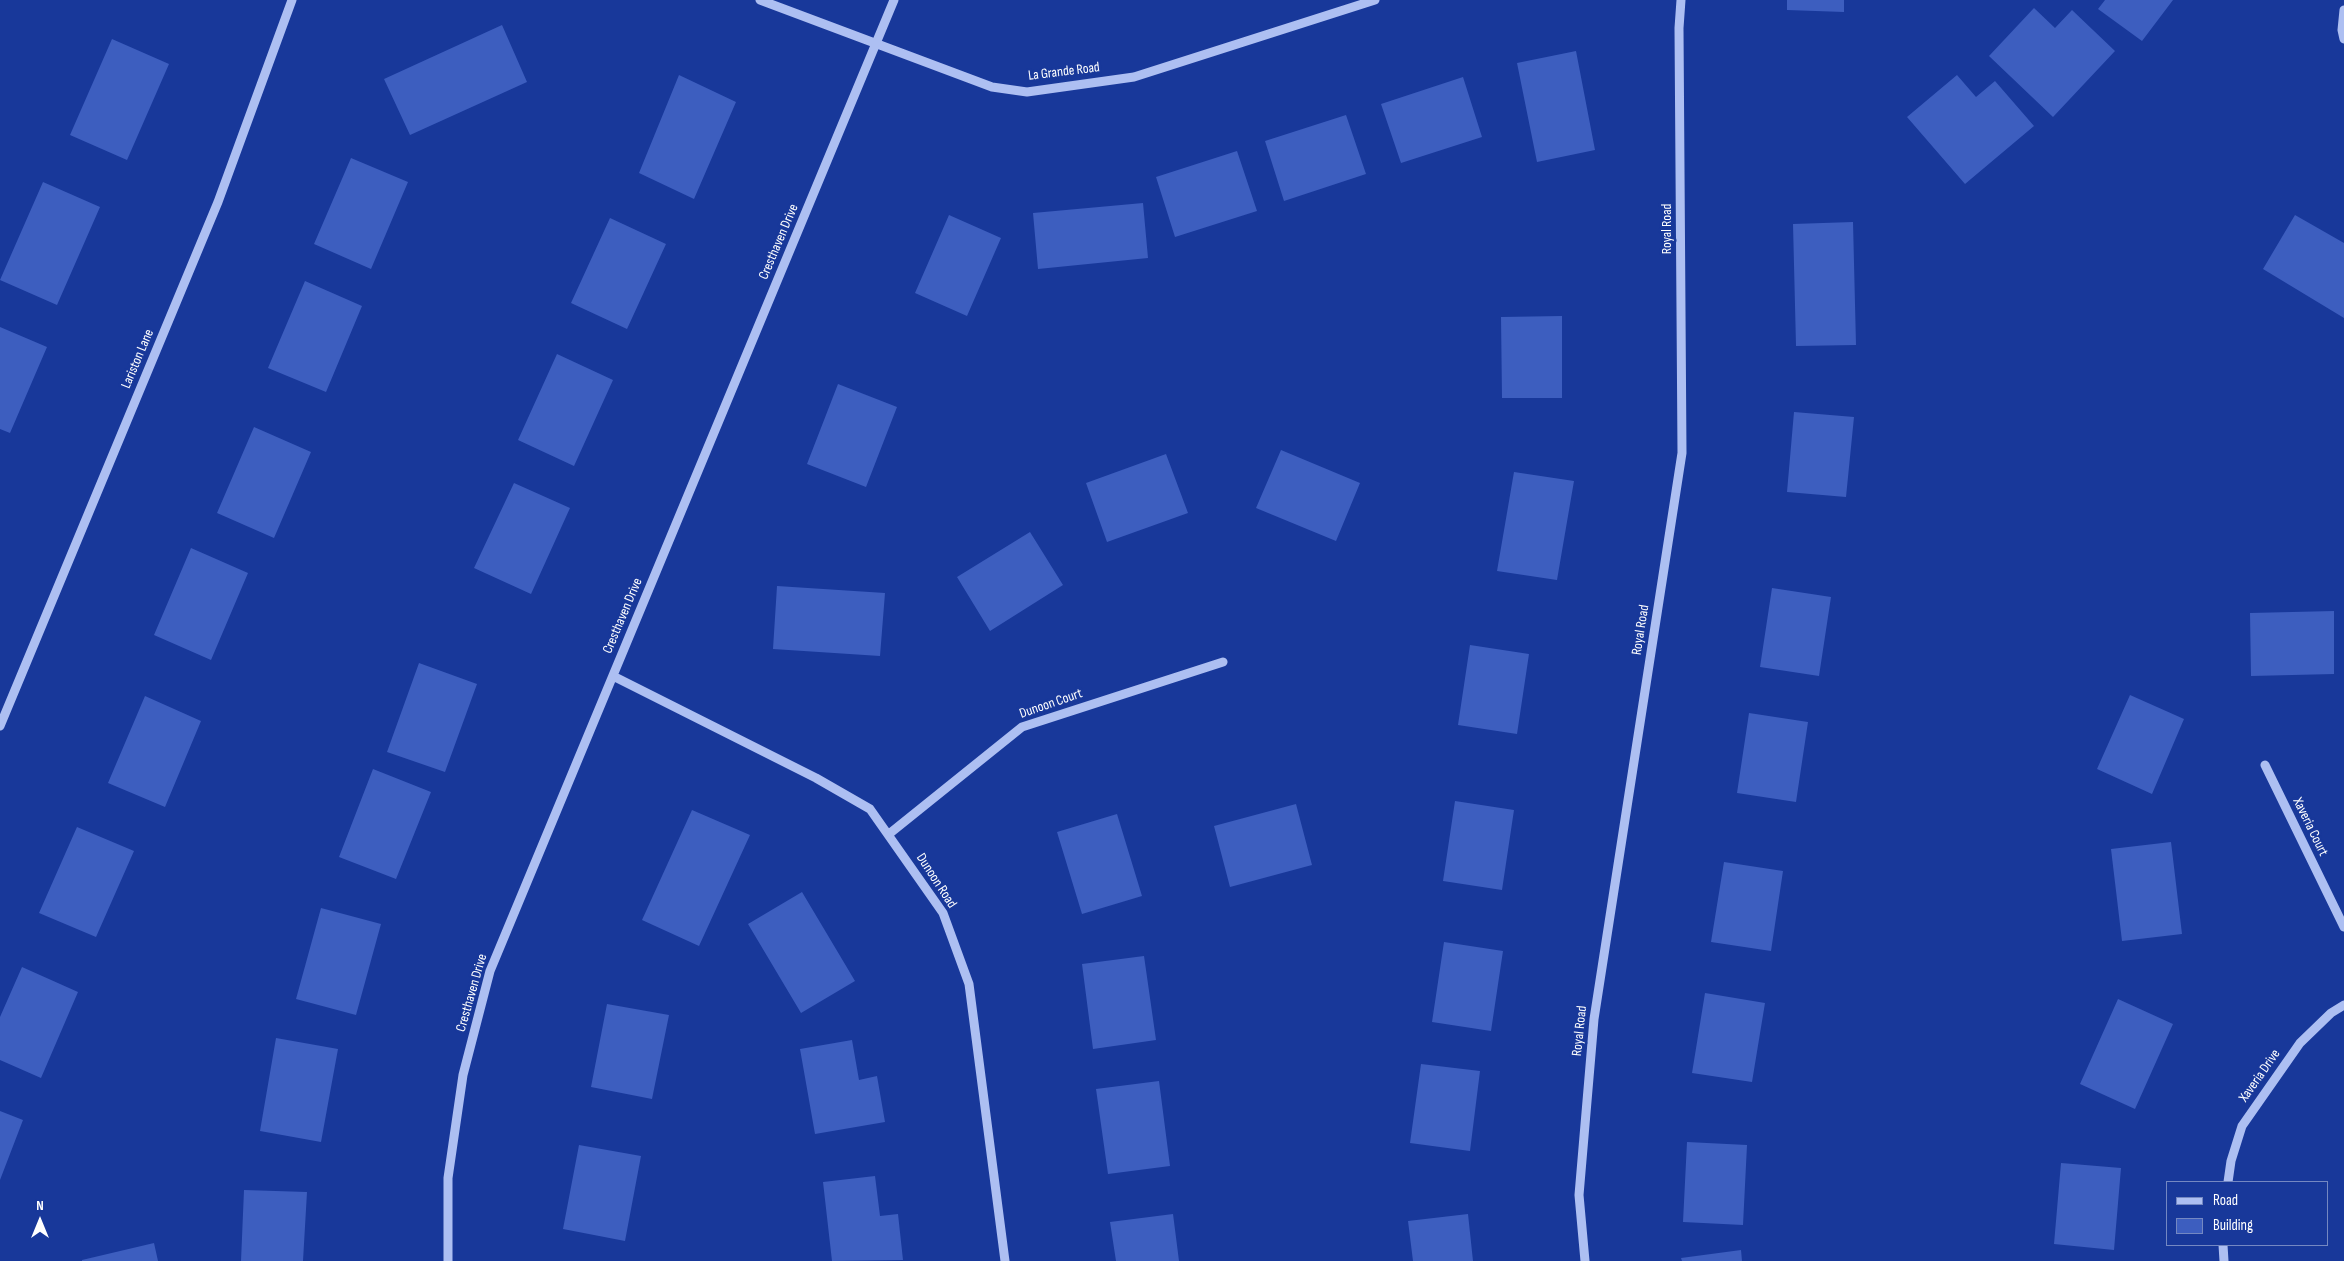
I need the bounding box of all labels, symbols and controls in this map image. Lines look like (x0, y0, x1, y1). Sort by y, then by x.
street label: La Grande Road (1027, 59, 1101, 85)
street label: Cresthaven Drive (756, 202, 802, 282)
street label: Royal Road (1659, 204, 1675, 254)
street label: Lariston Lane (118, 327, 158, 391)
street label: Cresthaven Drive (600, 576, 646, 656)
street label: Royal Road (1629, 604, 1653, 656)
street label: Dunoon Court (1017, 685, 1085, 723)
street label: Xaveria Court (2289, 795, 2331, 859)
street label: Dunoon Road (912, 850, 960, 912)
street label: Cresthaven Drive (453, 952, 491, 1034)
street label: Royal Road (1569, 1005, 1591, 1057)
street label: Xaveria Drive (2236, 1046, 2284, 1106)
legend (2166, 1181, 2329, 1246)
text: Road (2213, 1191, 2238, 1210)
north arrow (15, 1196, 65, 1246)
text: N (36, 1197, 44, 1214)
text: Building (2213, 1216, 2253, 1235)

